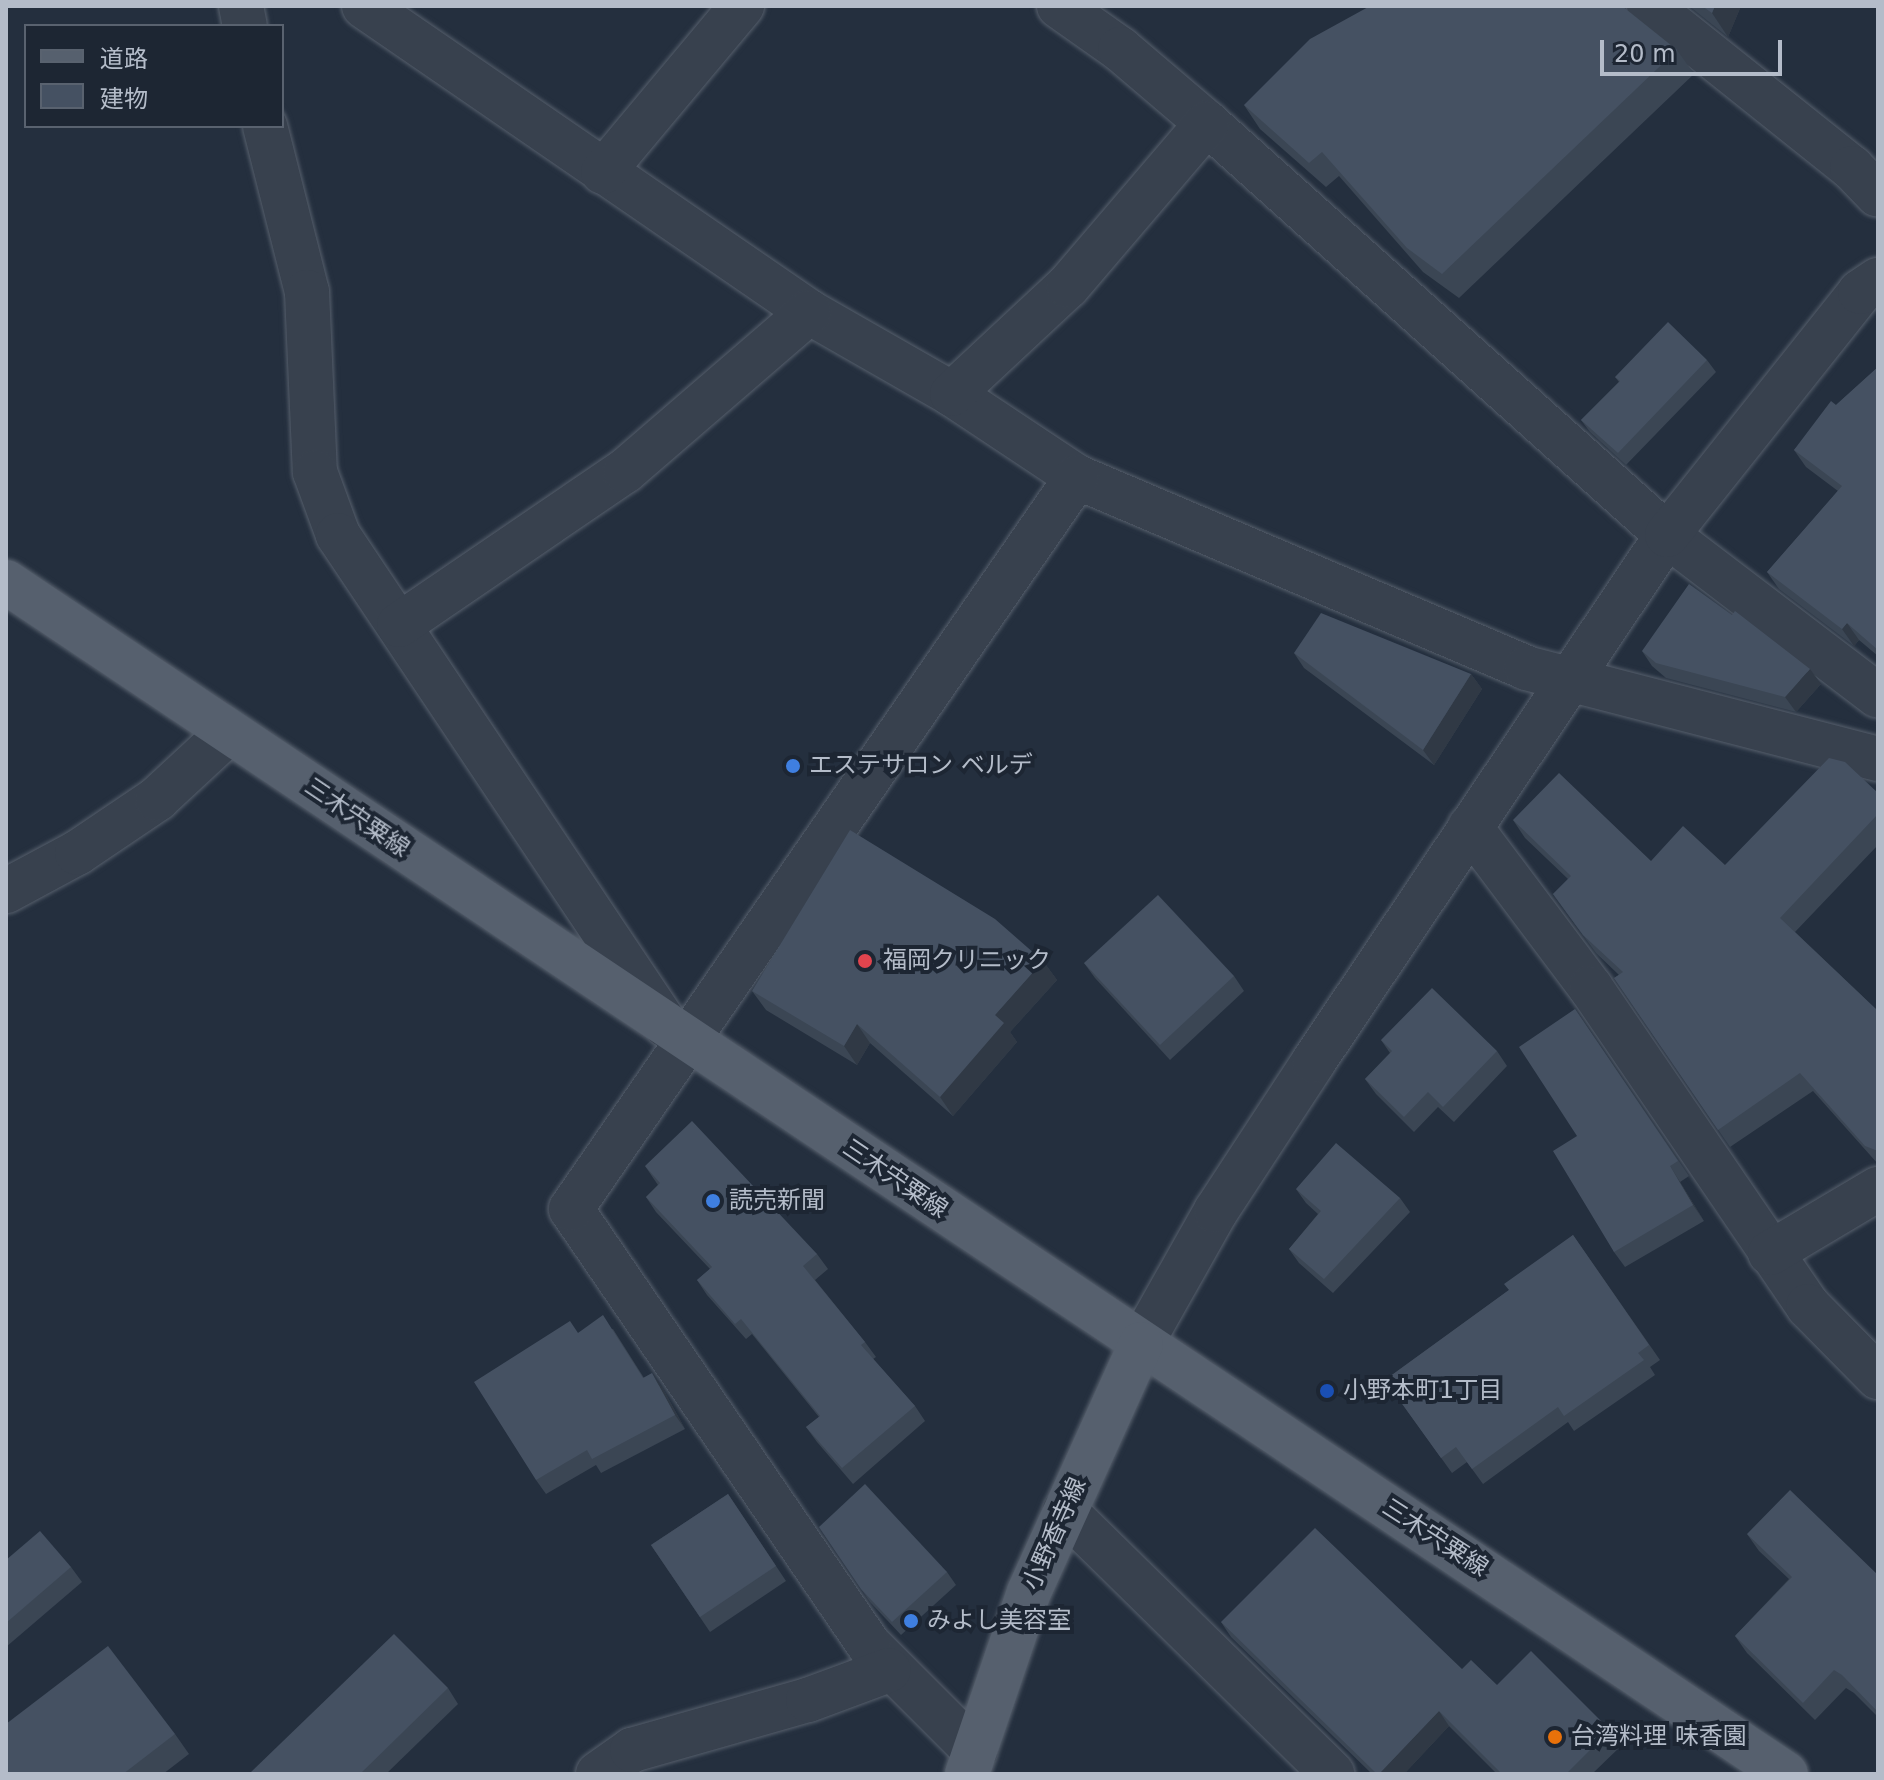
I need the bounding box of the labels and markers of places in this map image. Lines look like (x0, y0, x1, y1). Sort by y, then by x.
place label: エステサロン ベルデ (809, 752, 1033, 780)
marker: エステサロン ベルデ (784, 757, 802, 775)
place label: 福岡クリニック (883, 947, 1051, 975)
marker: 福岡クリニック (854, 950, 876, 972)
place label: 読売新聞 (729, 1187, 825, 1215)
marker: 読売新聞 (704, 1192, 722, 1210)
place label: 小野本町1丁目 (1343, 1377, 1502, 1405)
marker: 小野本町1丁目 (1318, 1382, 1336, 1400)
place label: みよし美容室 (927, 1607, 1071, 1635)
marker: みよし美容室 (902, 1612, 920, 1630)
place label: 台湾料理 味香園 (1571, 1723, 1747, 1751)
marker: 台湾料理 味香園 (1546, 1728, 1564, 1746)

